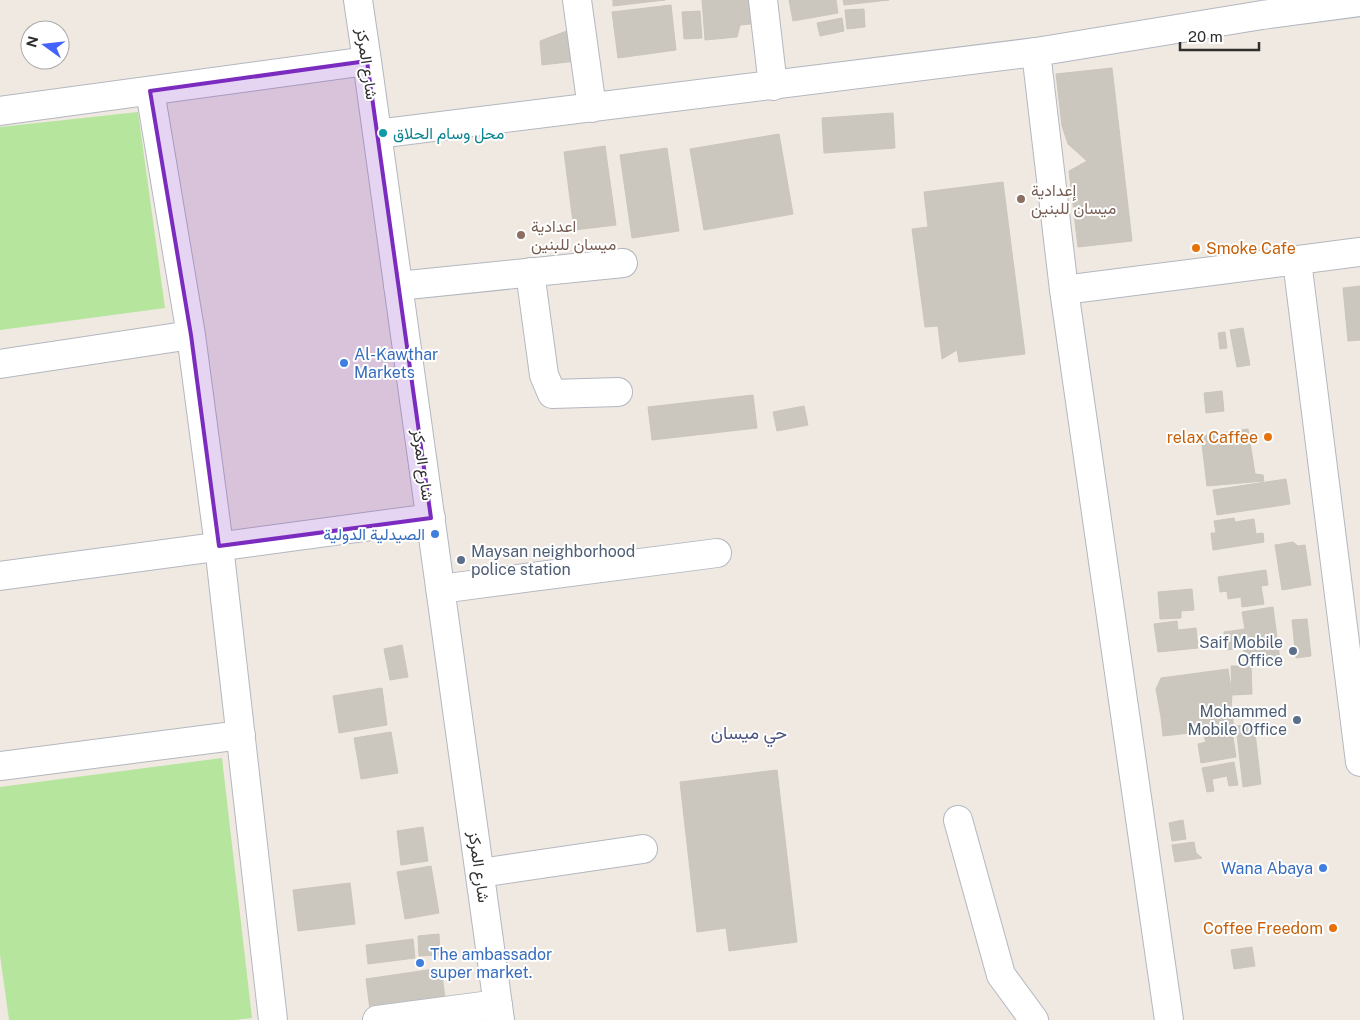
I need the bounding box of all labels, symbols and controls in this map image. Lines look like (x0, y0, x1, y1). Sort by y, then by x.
north arrow (20, 20, 70, 70)
scale bar (1180, 20, 1259, 52)
street label: شارع المركز (350, 26, 381, 101)
text: 20 m (1188, 28, 1223, 45)
text: N (23, 34, 42, 49)
place label: محل وسام الحلاق (393, 124, 504, 144)
marker: محل وسام الحلاق (377, 127, 389, 139)
place label: إعدادية ميسان للبنين (1031, 181, 1116, 219)
marker: إعدادية ميسان للبنين (1015, 193, 1027, 205)
place label: اعدادية ميسان للبنين (531, 217, 616, 255)
marker: اعدادية ميسان للبنين (515, 229, 527, 241)
place label: Smoke Cafe (1206, 239, 1296, 258)
marker: Smoke Cafe (1190, 242, 1202, 254)
place label: Al-Kawthar Markets (354, 345, 438, 382)
marker: Al-Kawthar Markets (338, 357, 350, 369)
street label: شارع المركز (406, 427, 437, 502)
place label: relax Caffee (1167, 428, 1258, 447)
marker: relax Caffee (1262, 431, 1274, 443)
place label: الصيدلية الدولية (323, 525, 425, 545)
marker: الصيدلية الدولية (429, 528, 441, 540)
place label: Maysan neighborhood police station (471, 542, 635, 579)
marker: Maysan neighborhood police station (455, 554, 467, 566)
place label: Saif Mobile Office (1199, 633, 1283, 670)
marker: Saif Mobile Office (1287, 645, 1299, 657)
place label: Mohammed Mobile Office (1187, 702, 1287, 739)
marker: Mohammed Mobile Office (1291, 714, 1303, 726)
district label: حي ميسان (711, 722, 787, 748)
street label: شارع المركز (462, 829, 493, 904)
place label: Wana Abaya (1221, 859, 1313, 878)
marker: Wana Abaya (1317, 862, 1329, 874)
place label: Coffee Freedom (1203, 919, 1323, 938)
marker: Coffee Freedom (1327, 922, 1339, 934)
place label: The ambassador super market. (430, 945, 552, 982)
marker: The ambassador super market. (414, 957, 426, 969)

